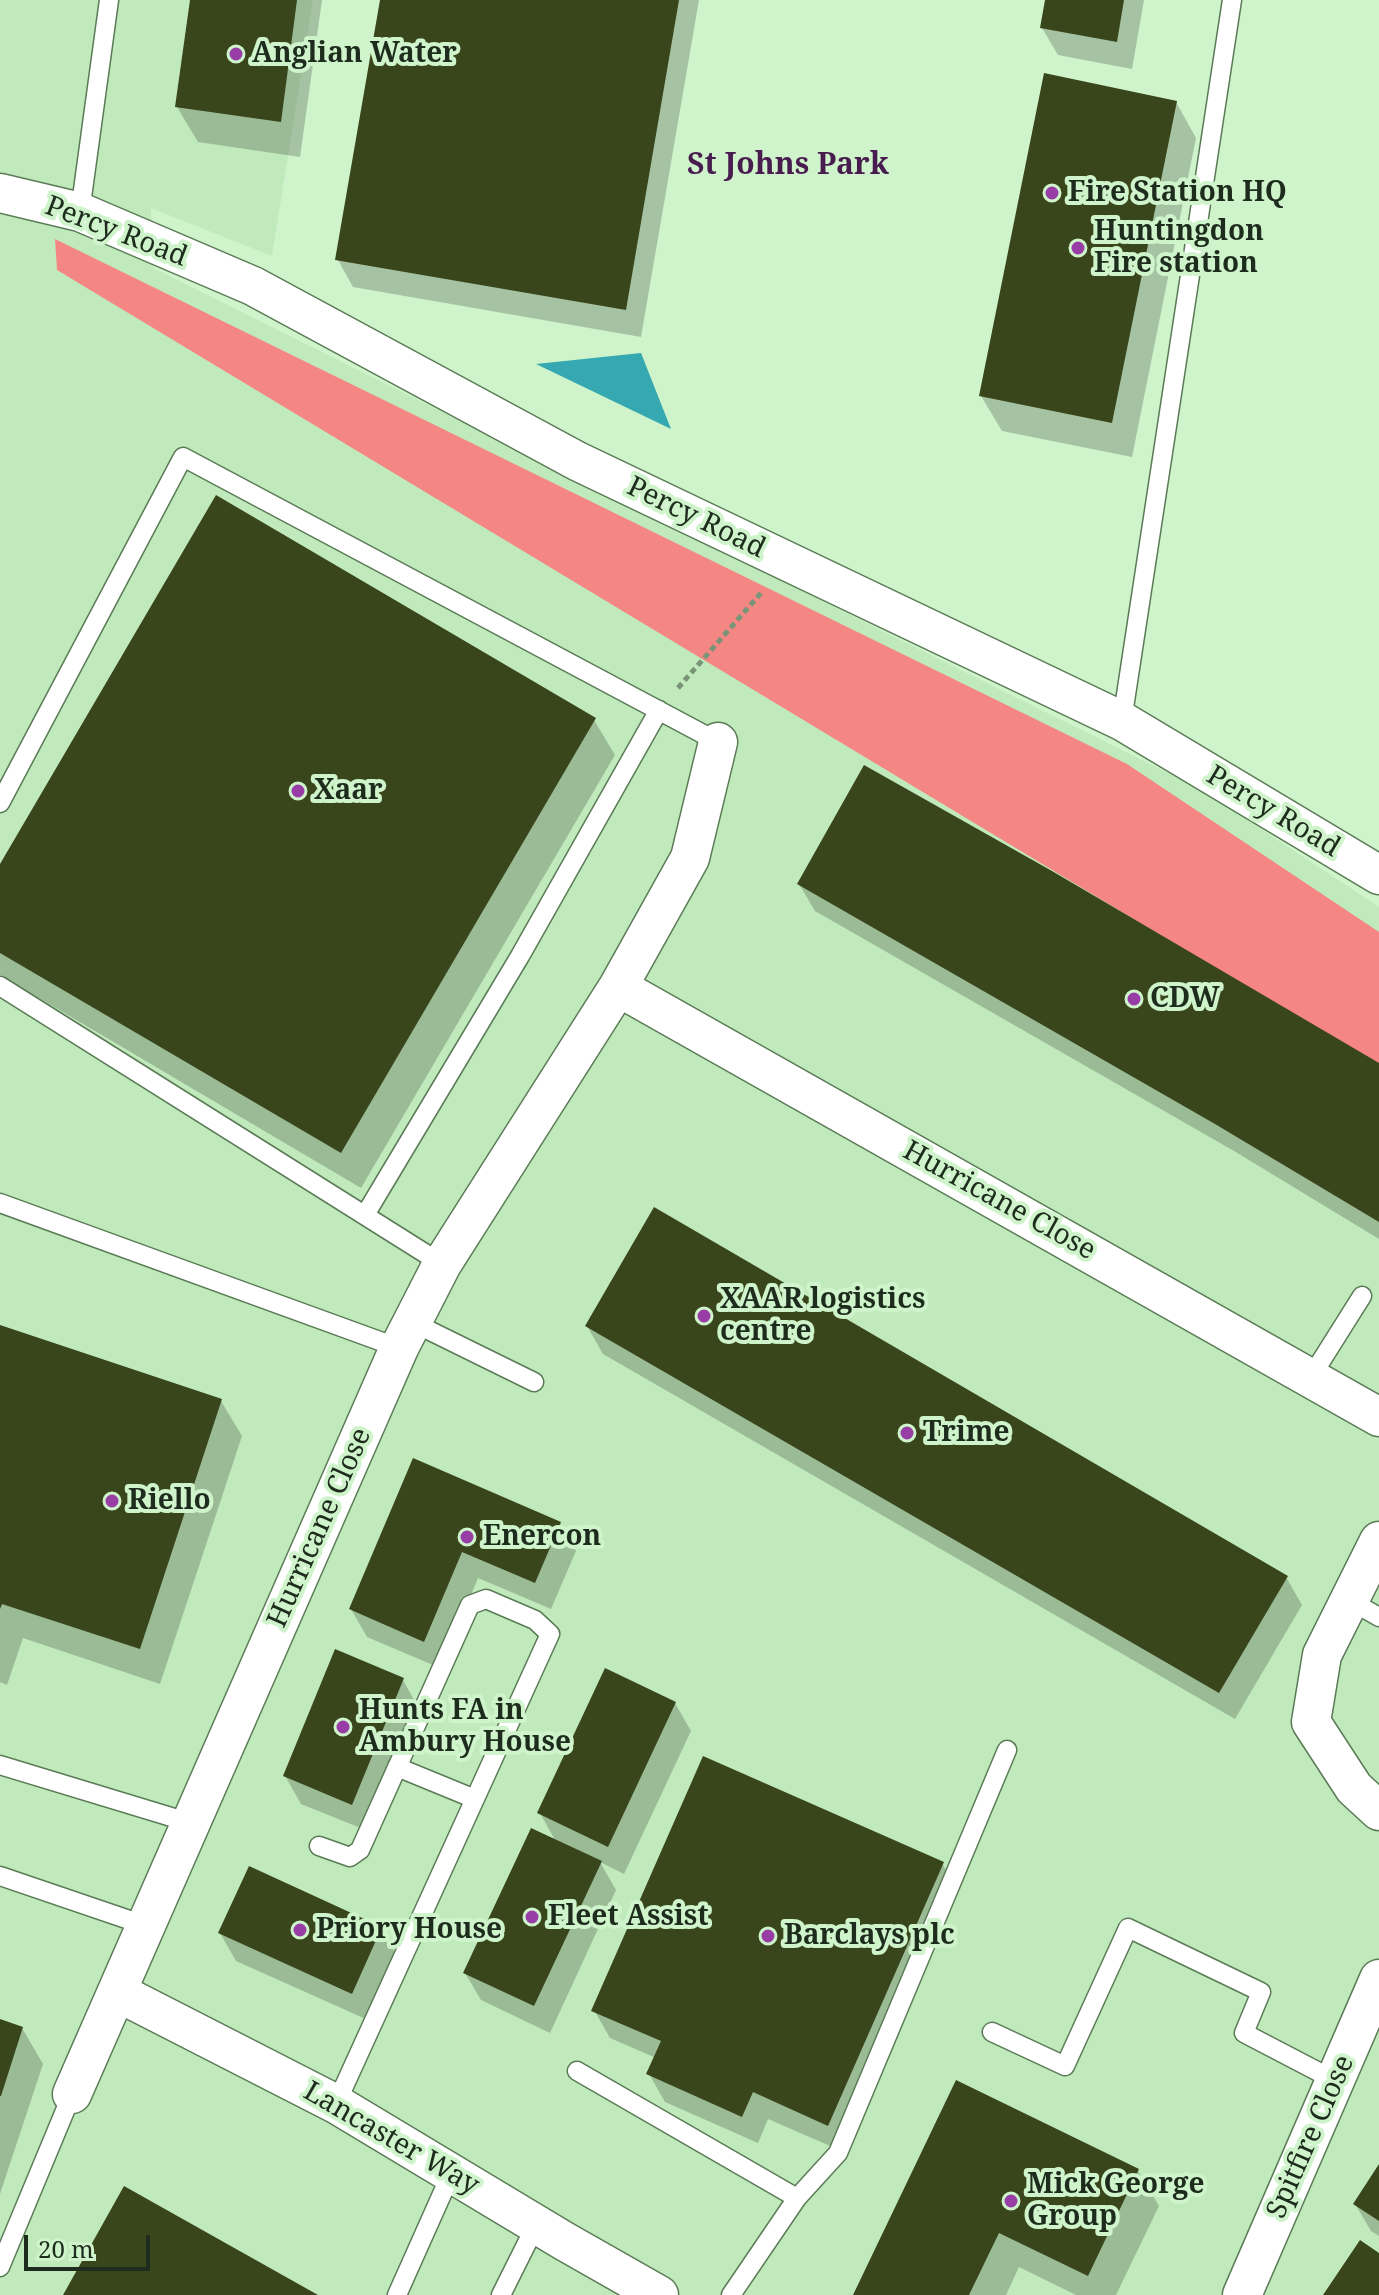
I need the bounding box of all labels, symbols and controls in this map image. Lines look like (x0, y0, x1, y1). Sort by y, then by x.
place label: Anglian Water (252, 37, 457, 71)
marker: Anglian Water (227, 45, 245, 63)
district label: St Johns Park (687, 147, 889, 183)
place label: Fire Station HQ (1068, 176, 1287, 210)
marker: Fire Station HQ (1043, 184, 1061, 202)
street label: Percy Road (40, 190, 192, 274)
place label: Huntingdon Fire station (1094, 215, 1264, 281)
marker: Huntingdon Fire station (1069, 239, 1087, 257)
street label: Percy Road (621, 470, 771, 566)
street label: Percy Road (1200, 759, 1346, 865)
place label: Xaar (314, 774, 383, 808)
marker: Xaar (289, 782, 307, 800)
place label: CDW (1150, 982, 1220, 1016)
marker: CDW (1125, 990, 1143, 1008)
street label: Hurricane Close (897, 1134, 1101, 1268)
place label: XAAR logistics centre (720, 1283, 925, 1349)
marker: XAAR logistics centre (695, 1307, 713, 1325)
place label: Trime (923, 1416, 1009, 1450)
street label: Hurricane Close (261, 1423, 379, 1633)
marker: Trime (898, 1424, 916, 1442)
place label: Riello (128, 1484, 211, 1518)
marker: Riello (103, 1492, 121, 1510)
place label: Enercon (483, 1520, 601, 1554)
marker: Enercon (458, 1528, 476, 1546)
place label: Hunts FA in Ambury House (359, 1694, 571, 1760)
marker: Hunts FA in Ambury House (334, 1718, 352, 1736)
place label: Fleet Assist (548, 1900, 709, 1934)
marker: Fleet Assist (523, 1908, 541, 1926)
place label: Priory House (316, 1913, 502, 1947)
place label: Barclays plc (784, 1919, 955, 1953)
marker: Priory House (291, 1921, 309, 1939)
marker: Barclays plc (759, 1927, 777, 1945)
street label: Spitfire Close (1260, 2050, 1362, 2224)
street label: Lancaster Way (297, 2075, 485, 2203)
place label: Mick George Group (1027, 2168, 1204, 2234)
marker: Mick George Group (1002, 2192, 1020, 2210)
scale bar (28, 2219, 154, 2269)
text: 20 m (38, 2232, 94, 2265)

